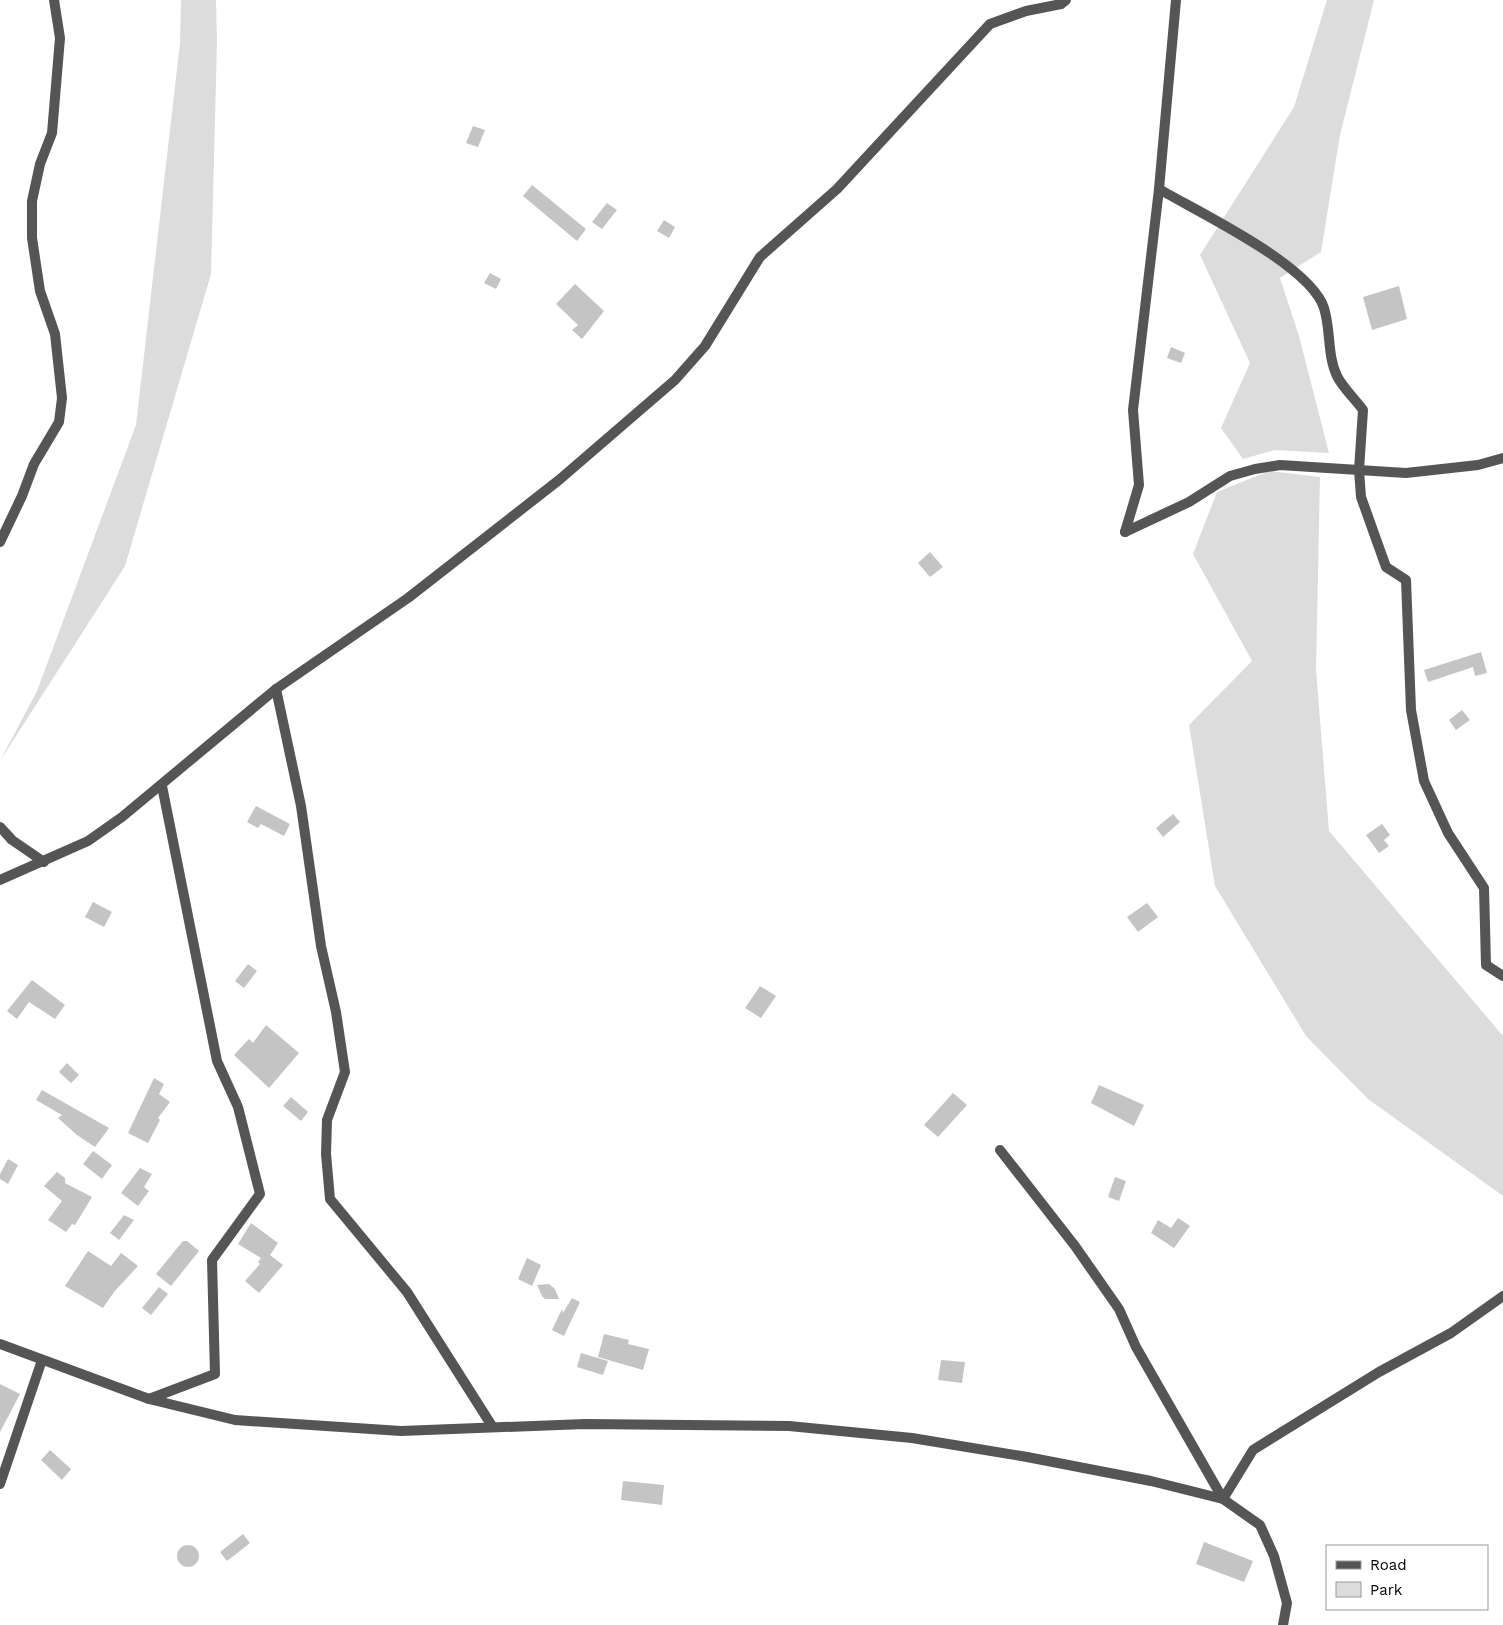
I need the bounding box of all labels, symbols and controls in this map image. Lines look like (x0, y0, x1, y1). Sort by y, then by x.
legend (1326, 1545, 1488, 1610)
text: Road (1370, 1556, 1407, 1574)
text: Park (1370, 1581, 1403, 1599)

